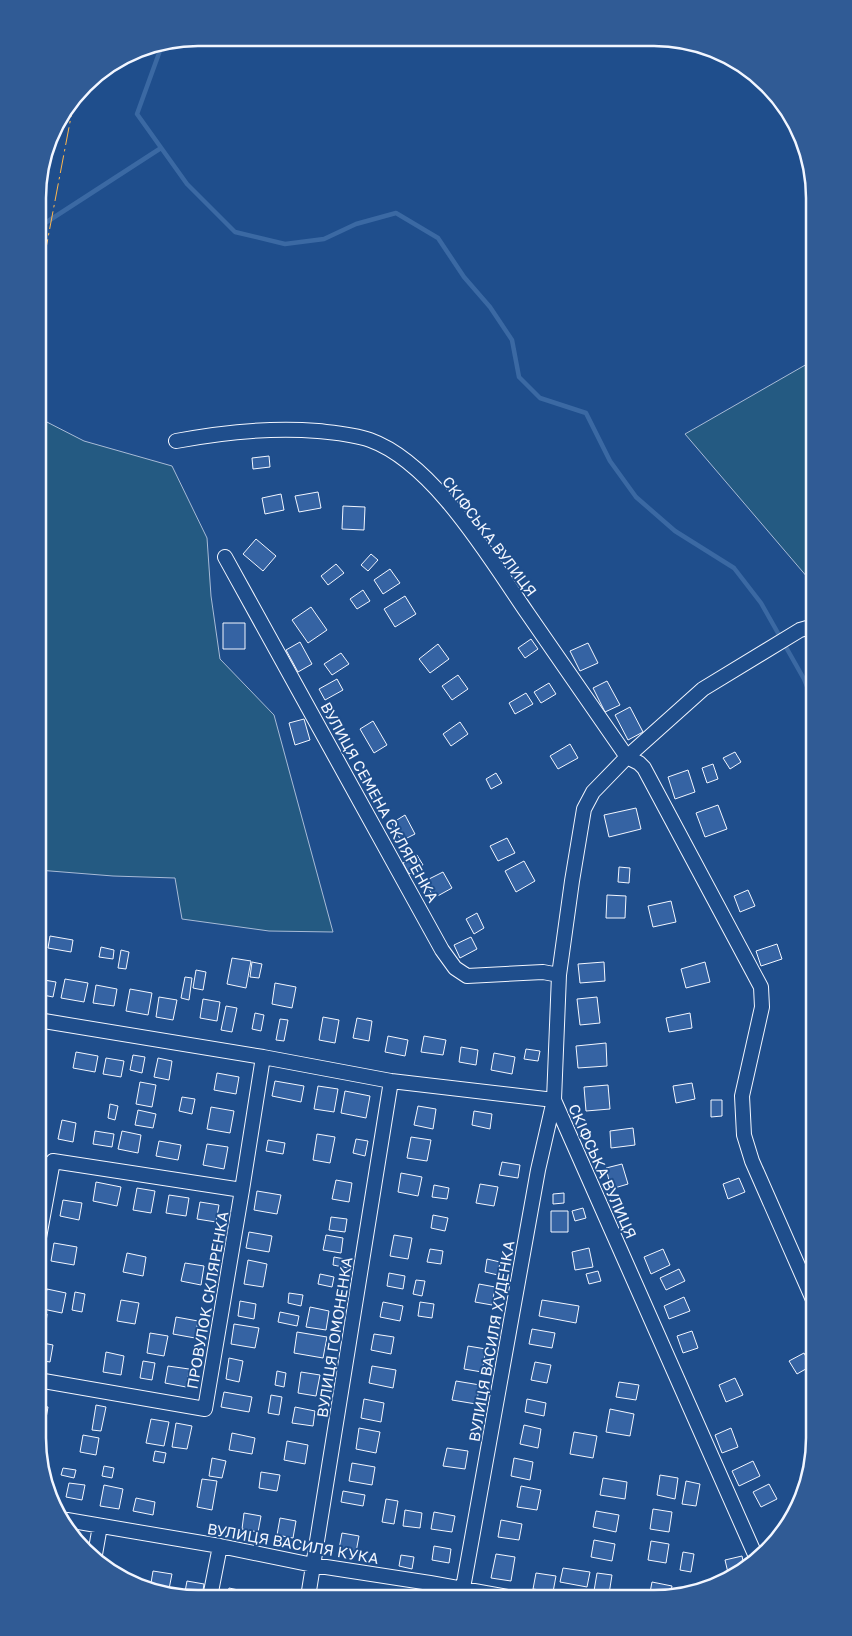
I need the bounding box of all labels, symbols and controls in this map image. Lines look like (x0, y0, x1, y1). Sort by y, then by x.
street label: СКІФСЬКА ВУЛИЦЯ (439, 472, 541, 600)
street label: ВУЛИЦЯ СЕМЕНА СКЛЯРЕНКА (317, 699, 443, 905)
street label: СКІФСЬКА ВУЛИЦЯ (565, 1101, 641, 1241)
street label: ПРОВУЛОК СКЛЯРЕНКА (183, 1210, 231, 1390)
street label: ВУЛИЦЯ ВАСИЛЯ ХУДЕНКА (464, 1239, 518, 1443)
street label: ВУЛИЦЯ ГОМОНЕНКА (312, 1255, 356, 1419)
street label: ВУЛИЦЯ ВАСИЛЯ КУКА (206, 1519, 380, 1567)

